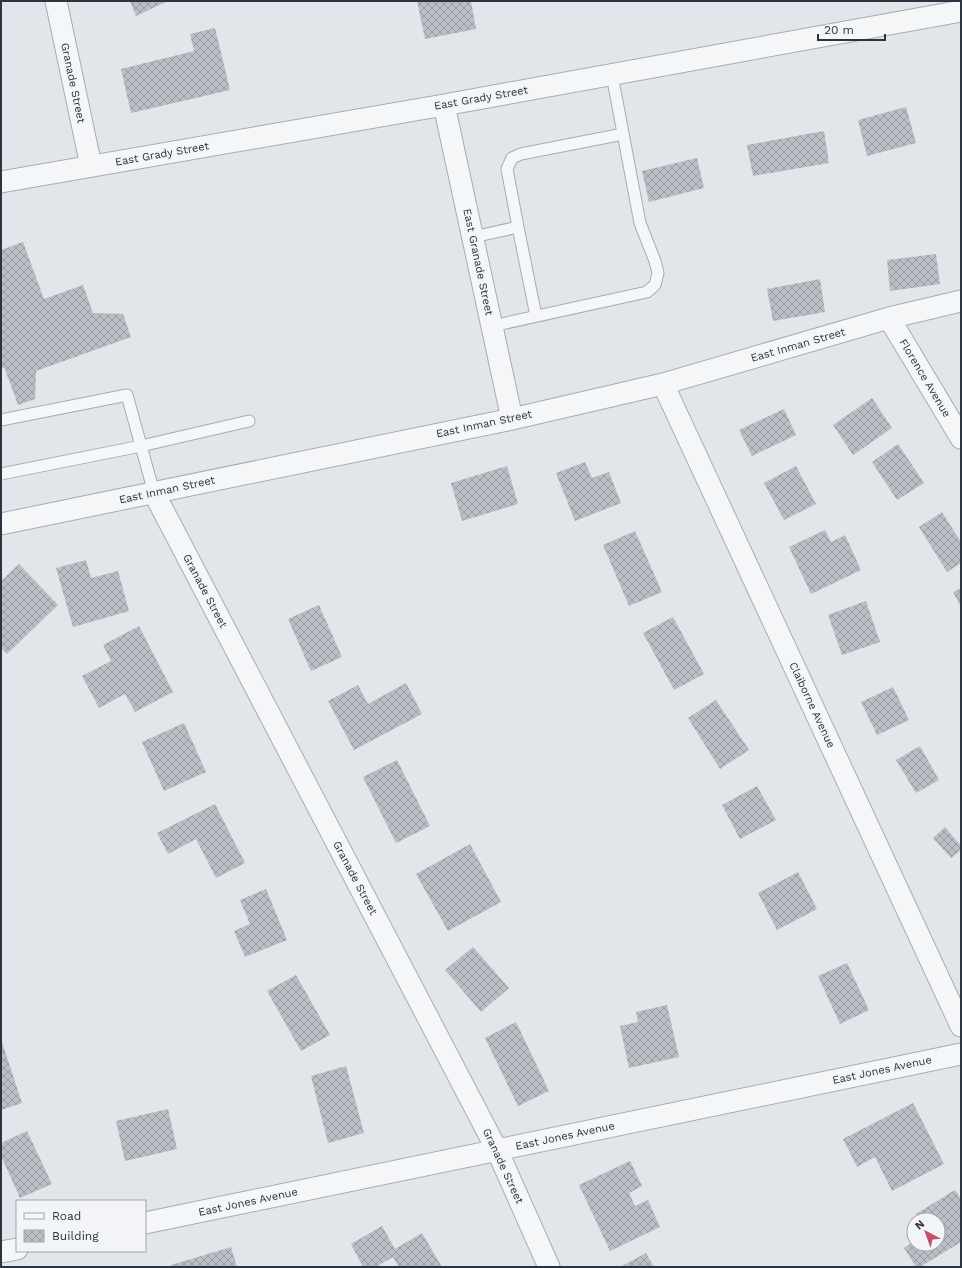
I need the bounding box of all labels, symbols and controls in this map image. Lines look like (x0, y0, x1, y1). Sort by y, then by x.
scale bar (818, 16, 885, 42)
text: 20 m (824, 23, 854, 37)
street label: Granade Street (58, 42, 88, 125)
street label: East Grady Street (433, 83, 529, 113)
street label: East Grady Street (114, 139, 210, 169)
street label: East Granade Street (460, 207, 496, 317)
street label: East Inman Street (749, 325, 847, 365)
street label: Florence Avenue (897, 337, 953, 419)
street label: East Inman Street (435, 407, 534, 441)
street label: East Inman Street (118, 473, 217, 507)
street label: Granade Street (180, 552, 230, 630)
street label: Claiborne Avenue (786, 660, 838, 750)
street label: Granade Street (330, 839, 380, 917)
street label: East Jones Avenue (831, 1053, 933, 1087)
street label: East Jones Avenue (514, 1119, 616, 1153)
street label: Granade Street (480, 1126, 526, 1206)
street label: East Jones Avenue (197, 1185, 299, 1219)
legend (16, 1200, 146, 1252)
text: Road (52, 1209, 81, 1223)
north arrow (906, 1212, 946, 1252)
text: N (912, 1217, 927, 1232)
text: Building (52, 1229, 99, 1243)

